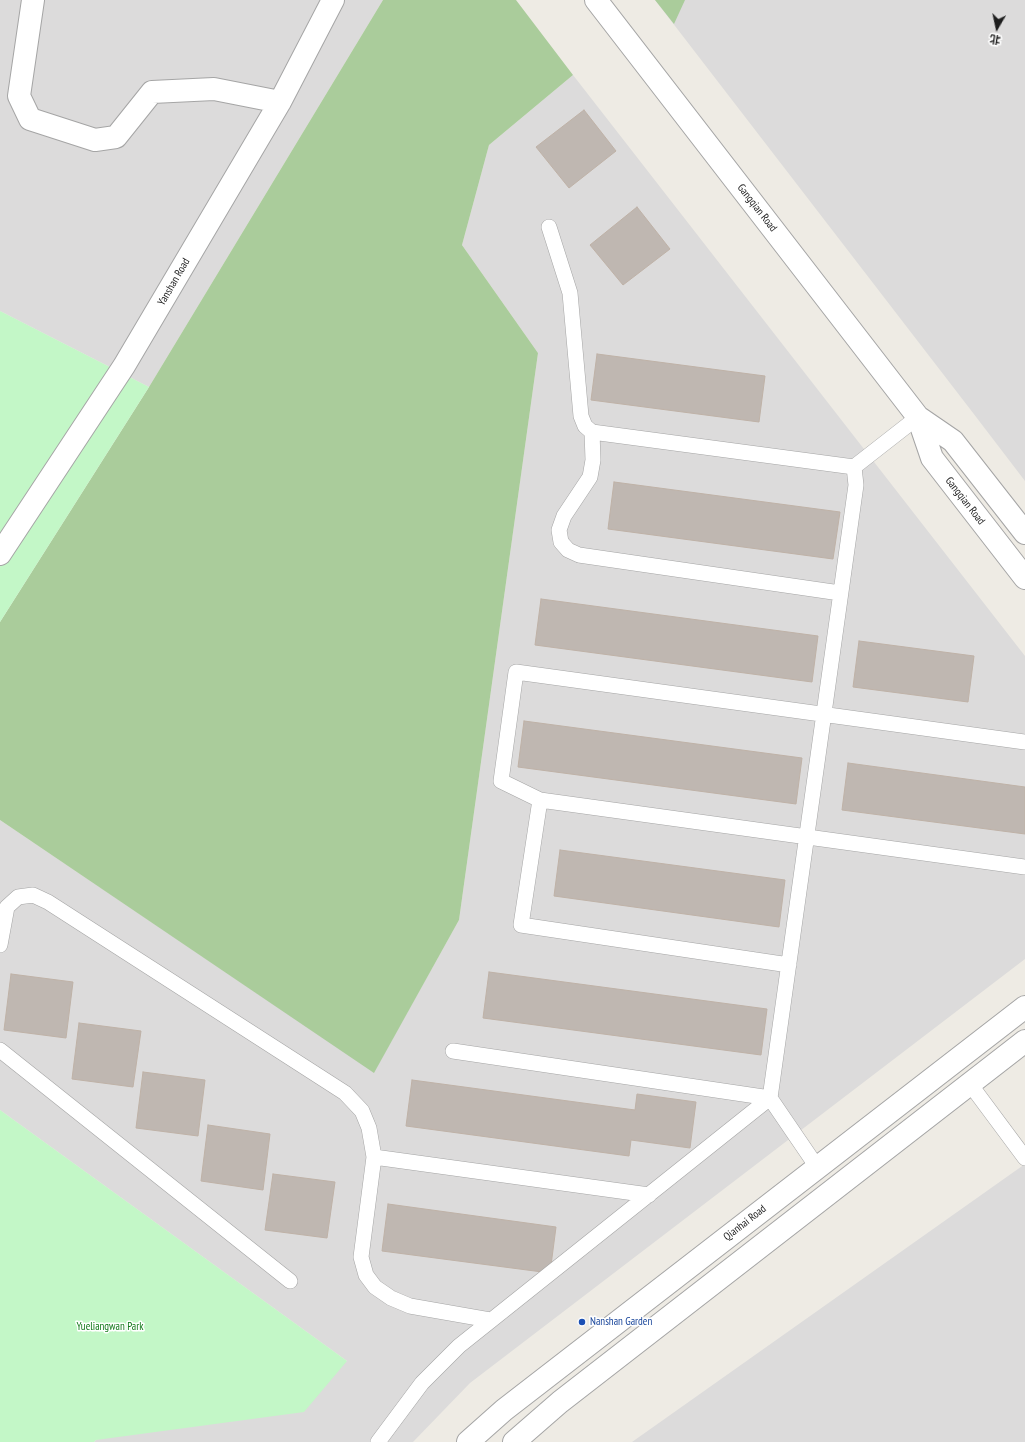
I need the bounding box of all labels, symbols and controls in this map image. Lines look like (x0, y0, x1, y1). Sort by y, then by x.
north arrow (977, 8, 1017, 48)
text: 北 (989, 32, 1002, 48)
street label: Gangqian Road (734, 182, 780, 234)
street label: Yanshan Road (155, 256, 193, 308)
street label: Gangqian Road (942, 475, 988, 527)
street label: Qianhai Road (721, 1202, 769, 1244)
place label: Nanshan Garden (590, 1315, 652, 1329)
marker: Nanshan Garden (577, 1317, 587, 1327)
park label: Yueliangwan Park (76, 1320, 144, 1334)

